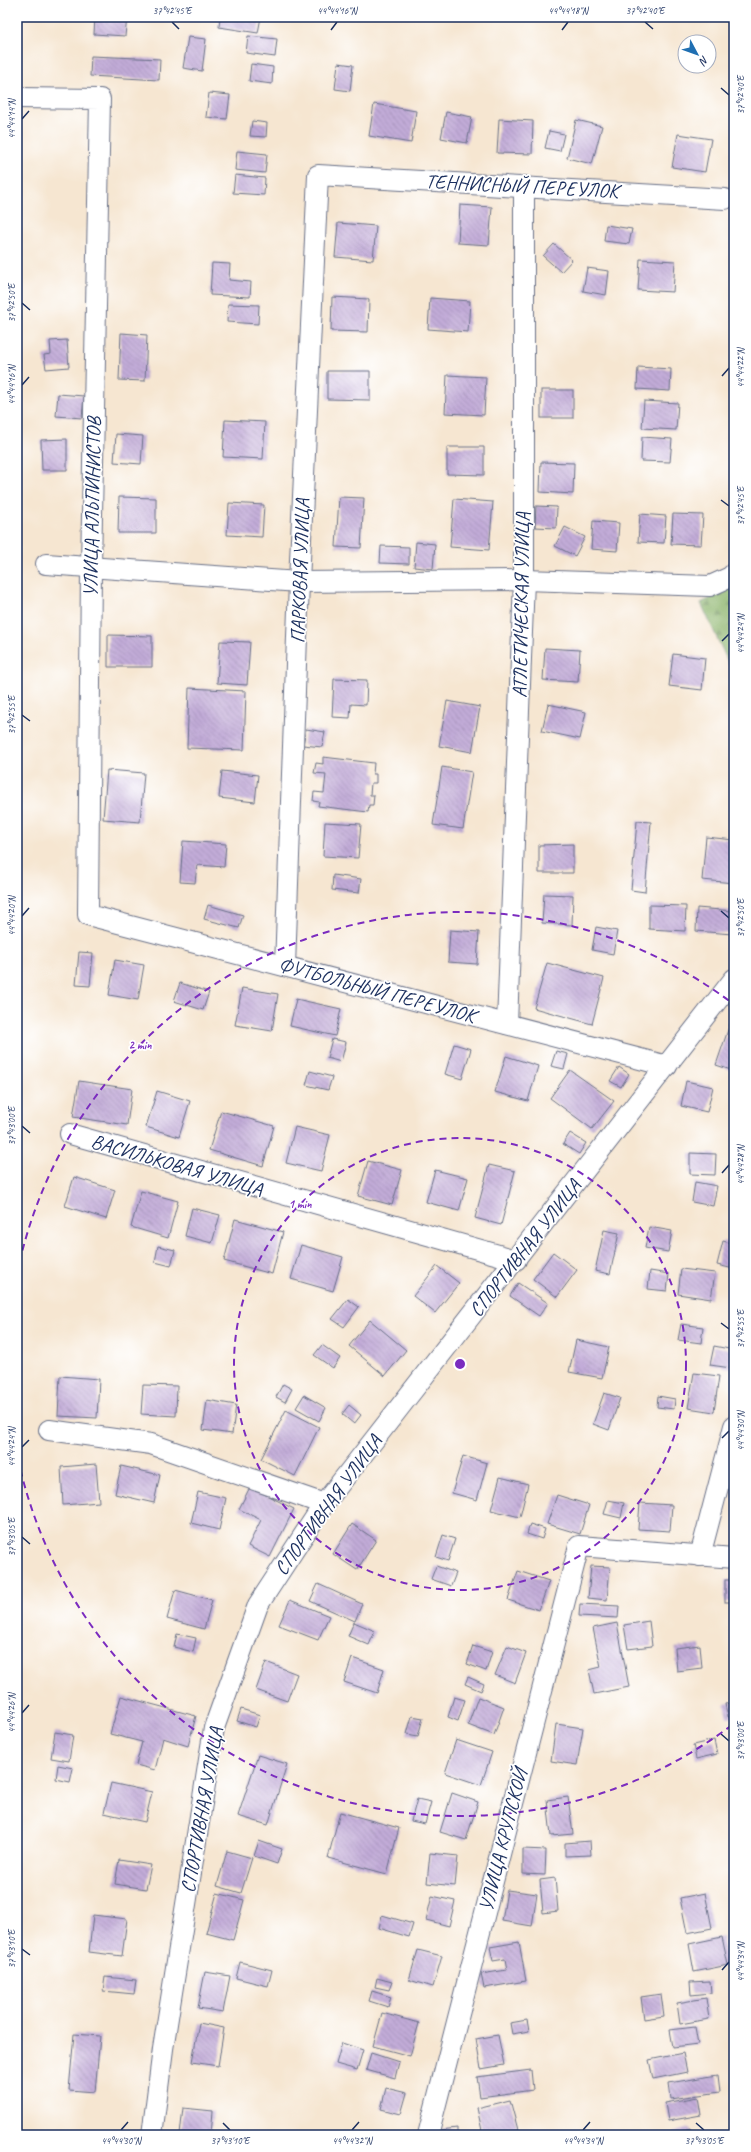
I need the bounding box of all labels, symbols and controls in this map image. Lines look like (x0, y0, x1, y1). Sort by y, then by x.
text: 37°42'45"E (153, 4, 193, 17)
text: 44°44'16"N (317, 4, 359, 17)
text: 44°44'18"N (548, 4, 590, 17)
text: 37°42'40"E (626, 4, 666, 17)
north arrow (677, 34, 717, 74)
text: N (696, 53, 712, 69)
text: 37°42'40"E (734, 74, 747, 114)
text: 44°44'14"N (5, 97, 18, 139)
street label: ТЕННИСНЫЙ ПЕРЕУЛОК (425, 168, 623, 204)
text: 37°42'50"E (5, 282, 18, 322)
text: 44°44'22"N (734, 346, 747, 388)
text: 44°44'16"N (5, 363, 18, 405)
street label: УЛИЦА АЛЬПИНИСТОВ (78, 415, 106, 597)
text: 37°42'45"E (734, 485, 747, 525)
street label: ПАРКОВАЯ УЛИЦА (285, 497, 315, 644)
street label: АТЛЕТИЧЕСКАЯ УЛИЦА (507, 511, 535, 698)
text: 44°44'24"N (734, 612, 747, 654)
text: 37°42'55"E (5, 694, 18, 734)
text: 44°44'20"N (5, 894, 18, 936)
text: 37°42'50"E (734, 897, 747, 937)
street label: ФУТБОЛЬНЫЙ ПЕРЕУЛОК (276, 952, 482, 1029)
text: 2 min (129, 1037, 152, 1053)
text: 37°43'00"E (5, 1105, 18, 1145)
street label: ВАСИЛЬКОВАЯ УЛИЦА (88, 1129, 266, 1202)
text: 44°44'28"N (734, 1143, 747, 1185)
street label: СПОРТИВНАЯ УЛИЦА (464, 1174, 587, 1322)
text: 1 min (289, 1196, 312, 1212)
text: 37°42'55"E (734, 1308, 747, 1348)
centre of rings (453, 1357, 467, 1371)
text: 44°44'30"N (734, 1409, 747, 1451)
text: 44°44'24"N (5, 1425, 18, 1467)
street label: СПОРТИВНАЯ УЛИЦА (269, 1429, 388, 1580)
text: 37°43'05"E (5, 1516, 18, 1556)
text: 44°44'26"N (5, 1691, 18, 1733)
text: 37°43'00"E (734, 1720, 747, 1760)
street label: СПОРТИВНАЯ УЛИЦА (175, 1725, 229, 1895)
street label: УЛИЦА КРУПСКОЙ (473, 1763, 534, 1914)
text: 37°43'10"E (5, 1928, 18, 1968)
text: 44°44'34"N (734, 1940, 747, 1982)
text: 44°44'30"N (101, 2134, 143, 2147)
text: 37°43'10"E (211, 2134, 251, 2147)
text: 44°44'32"N (332, 2134, 374, 2147)
text: 44°44'34"N (563, 2134, 605, 2147)
text: 37°43'05"E (685, 2134, 725, 2147)

